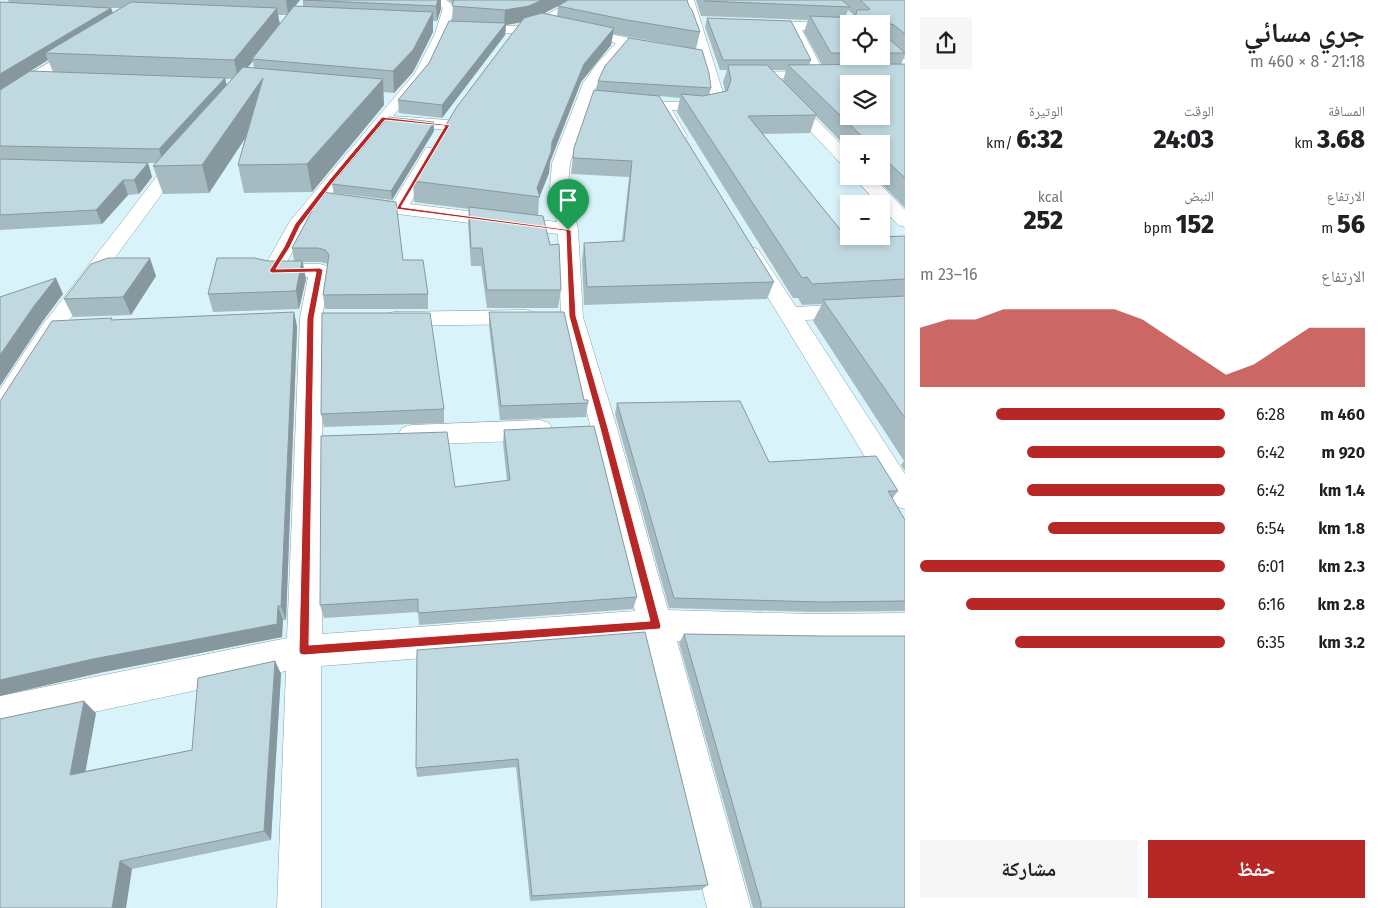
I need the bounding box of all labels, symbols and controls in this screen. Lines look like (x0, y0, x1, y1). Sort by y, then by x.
map controls (840, 15, 890, 245)
button: locate (840, 15, 890, 65)
text: جري مسائي (1244, 16, 1365, 49)
button: share (920, 17, 972, 69)
text: 21:18 · 8 × 460 m (1250, 52, 1365, 71)
button: layers (840, 75, 890, 125)
text: الوتيرة (1029, 103, 1063, 120)
text: الوقت (1184, 103, 1214, 120)
text: المسافة (1328, 103, 1365, 120)
text: 6:32 (1016, 125, 1063, 155)
text: 24:03 (1154, 125, 1214, 155)
text: 3.68 (1317, 125, 1365, 155)
button: + (840, 135, 890, 185)
text: /km (986, 135, 1016, 152)
text: km (1294, 135, 1317, 152)
pin (547, 179, 589, 230)
icon: arrive (554, 186, 582, 214)
text: النبض (1184, 188, 1214, 205)
text: الارتفاع (1327, 188, 1365, 205)
text: kcal (1038, 189, 1063, 206)
button: − (840, 195, 890, 245)
text: 252 (1024, 206, 1063, 236)
text: 152 (1176, 210, 1214, 240)
text: 56 (1337, 210, 1365, 240)
text: bpm (1143, 220, 1176, 237)
text: m (1321, 220, 1337, 237)
text: 16–23 m (920, 265, 978, 284)
text: الارتفاع (1321, 267, 1365, 286)
text: 6:28 (1256, 405, 1285, 424)
text: 460 m (1320, 405, 1365, 424)
text: 6:42 (1257, 443, 1285, 462)
text: 920 m (1321, 443, 1365, 462)
text: 6:42 (1257, 481, 1285, 500)
text: 1.4 km (1319, 481, 1365, 500)
text: 6:54 (1256, 519, 1285, 538)
text: 1.8 km (1318, 519, 1365, 538)
text: 6:01 (1257, 557, 1285, 576)
text: 2.3 km (1318, 557, 1365, 576)
text: 6:16 (1258, 595, 1285, 614)
text: 2.8 km (1317, 595, 1365, 614)
text: 6:35 (1256, 633, 1285, 652)
text: 3.2 km (1318, 633, 1365, 652)
button: مشاركة (920, 840, 1138, 898)
button: حفظ (1148, 840, 1365, 898)

